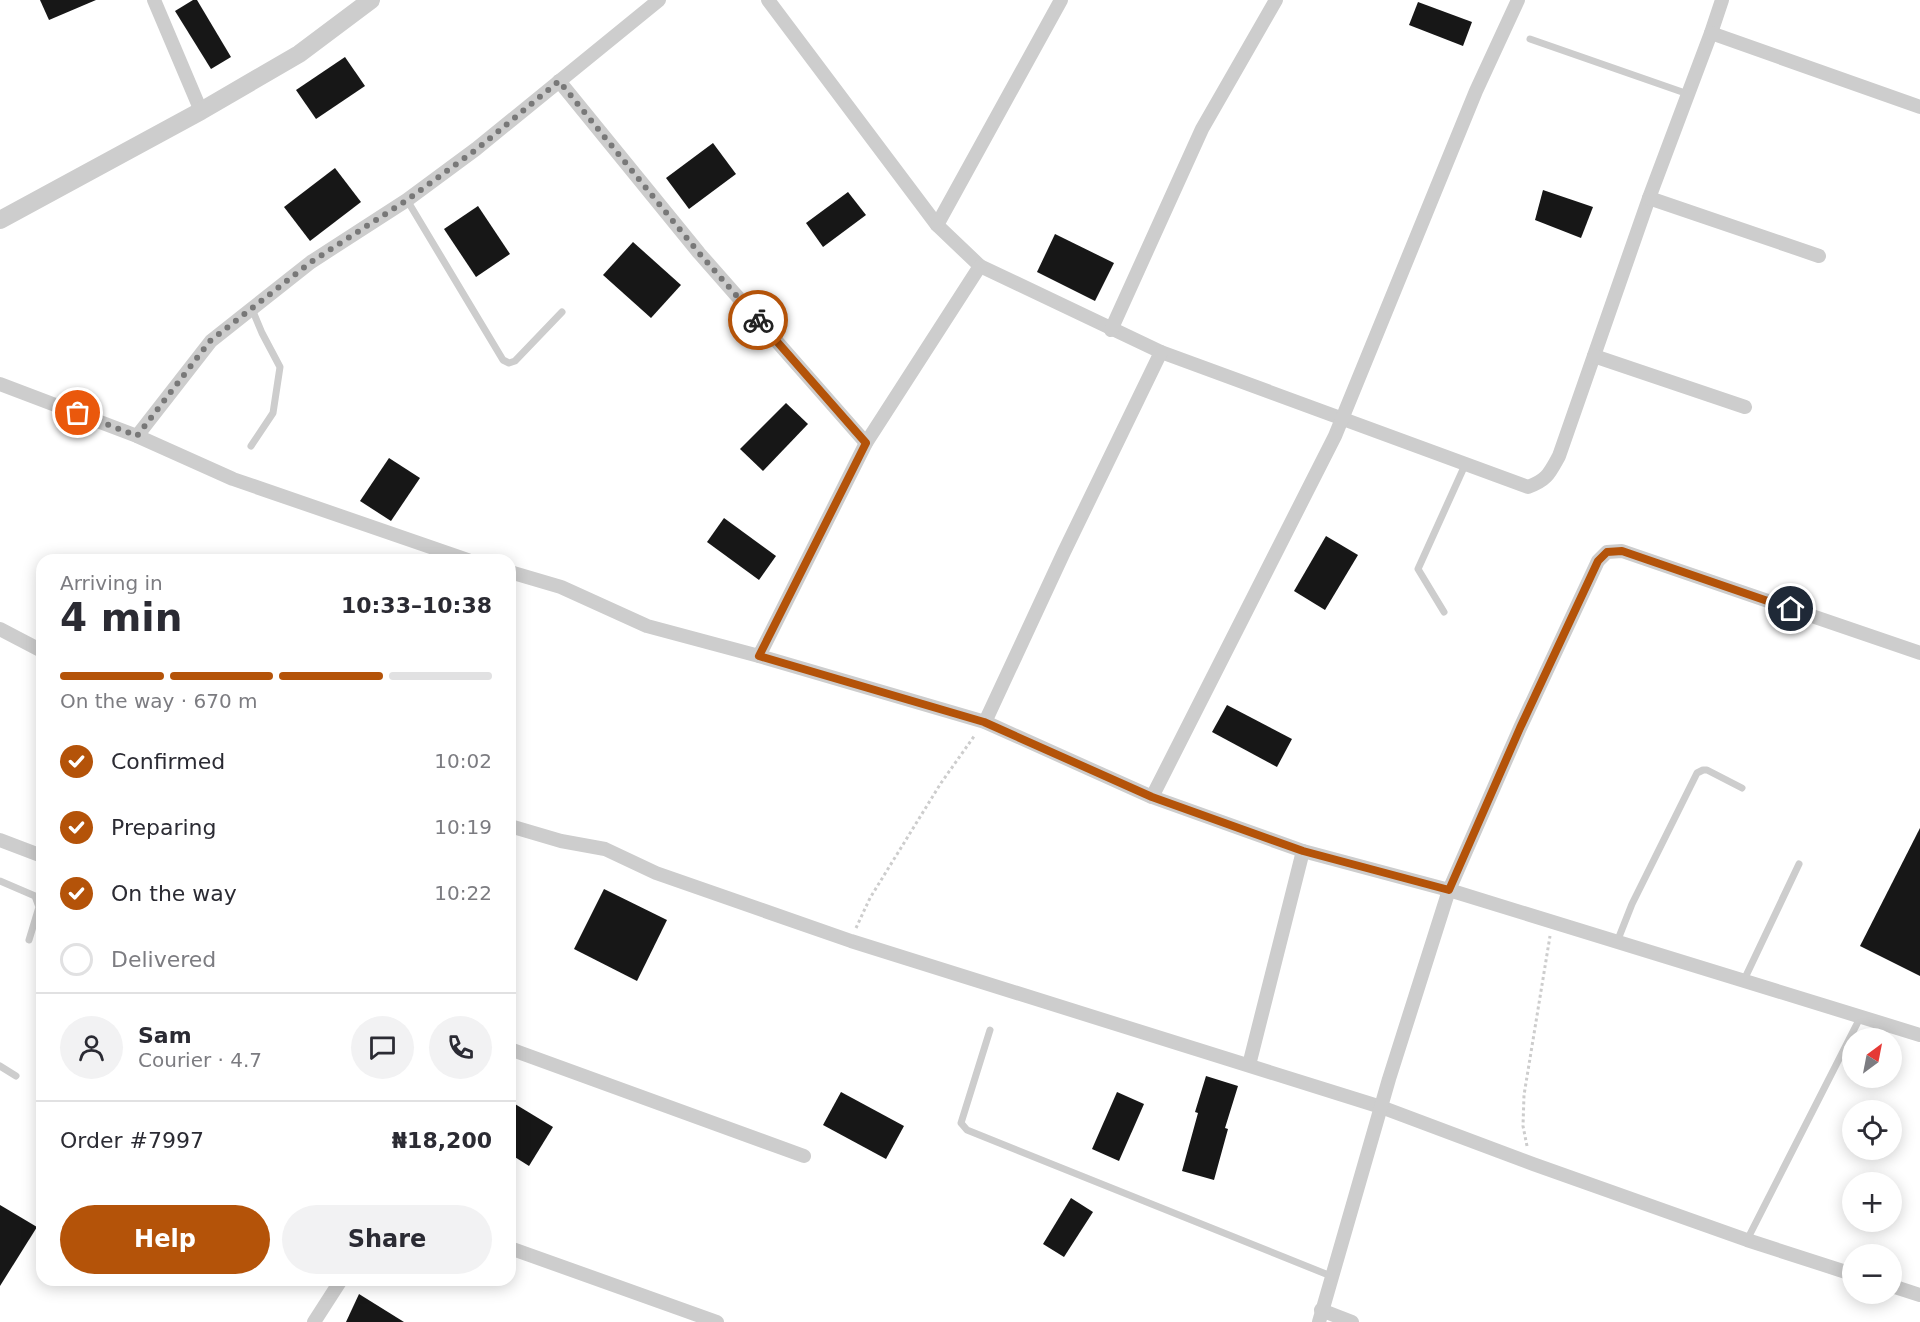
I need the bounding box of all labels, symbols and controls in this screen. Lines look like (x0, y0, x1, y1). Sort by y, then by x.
courier (728, 290, 788, 350)
icon: bike (742, 304, 775, 337)
pin (52, 387, 103, 438)
icon: bag (61, 396, 94, 429)
text: Arriving in (60, 571, 163, 595)
pin (1765, 583, 1816, 634)
icon: home (1774, 592, 1807, 625)
text: 10:33–10:38 (341, 593, 492, 618)
text: 4 min (60, 595, 182, 640)
text: On the way · 670 m (60, 689, 258, 713)
icon: check (60, 745, 93, 778)
text: Confirmed (111, 749, 225, 774)
text: 10:02 (434, 749, 492, 773)
icon: check (60, 811, 93, 844)
text: Preparing (111, 815, 217, 840)
text: 10:19 (434, 815, 492, 839)
icon: check (60, 877, 93, 910)
text: On the way (111, 881, 237, 906)
text: 10:22 (434, 881, 492, 905)
text: Delivered (111, 947, 216, 972)
button: person (60, 1016, 123, 1079)
button: chat (351, 1016, 414, 1079)
button: phone (429, 1016, 492, 1079)
text: Sam (138, 1023, 192, 1048)
north arrow (1842, 1028, 1902, 1088)
map controls (1842, 1028, 1902, 1304)
text: Courier · 4.7 (138, 1048, 262, 1072)
button: locate (1842, 1100, 1902, 1160)
text: Order #7997 (60, 1128, 204, 1153)
text: ₦18,200 (392, 1128, 492, 1153)
button: + (1842, 1172, 1902, 1232)
button: Help (60, 1205, 270, 1274)
button: Share (282, 1205, 492, 1274)
button: − (1842, 1244, 1902, 1304)

